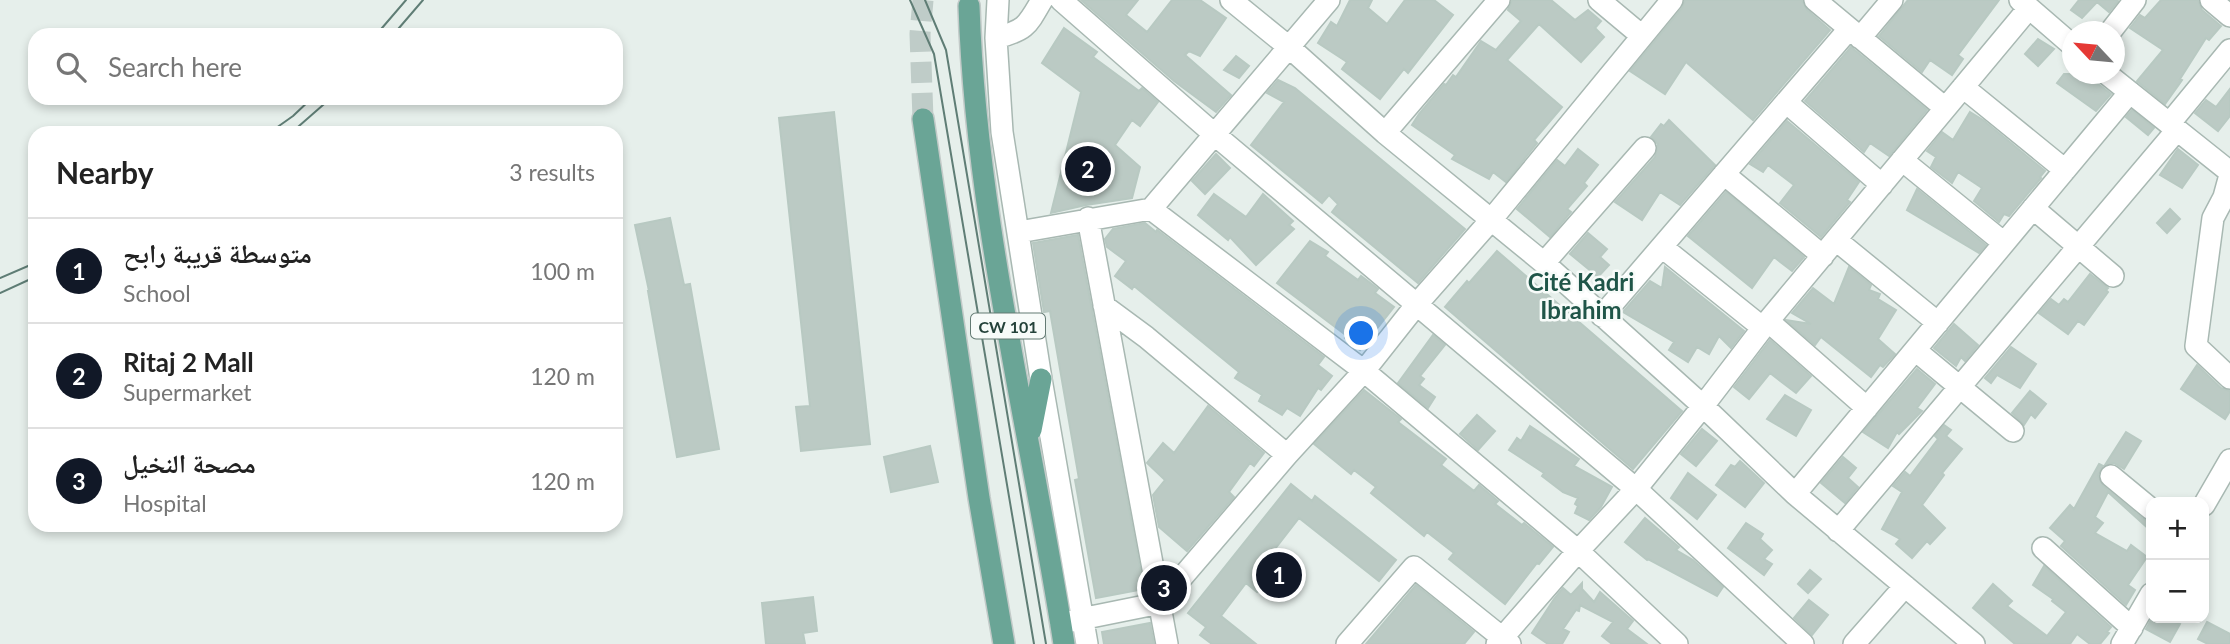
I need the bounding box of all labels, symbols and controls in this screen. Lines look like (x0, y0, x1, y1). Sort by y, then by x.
north arrow (2062, 21, 2125, 84)
search box (28, 28, 623, 105)
icon: search (52, 48, 90, 86)
text: Search here (108, 51, 242, 83)
pin: 2 (1065, 143, 1111, 195)
text: Nearby (56, 154, 154, 190)
text: 3 results (509, 158, 595, 186)
text: متوسطة قريبة رابح (123, 237, 312, 269)
text: 1 (72, 257, 86, 285)
text: 100 m (530, 257, 595, 285)
district label: Cité Kadri Ibrahim (1528, 267, 1634, 324)
text: School (123, 279, 191, 307)
road number: CW 101 (971, 314, 1045, 338)
your location (1344, 316, 1378, 350)
text: Ritaj 2 Mall (123, 346, 254, 378)
text: 2 (72, 362, 86, 390)
text: 120 m (530, 362, 595, 390)
text: Supermarket (123, 378, 252, 406)
text: مصحة النخيل (123, 447, 256, 479)
text: 3 (72, 467, 86, 495)
text: 120 m (530, 467, 595, 495)
text: Hospital (123, 489, 207, 517)
map controls (2146, 497, 2209, 623)
button: + (2146, 497, 2209, 560)
pin: 1 (1256, 549, 1302, 601)
button: − (2146, 560, 2209, 623)
pin: 3 (1141, 562, 1187, 614)

